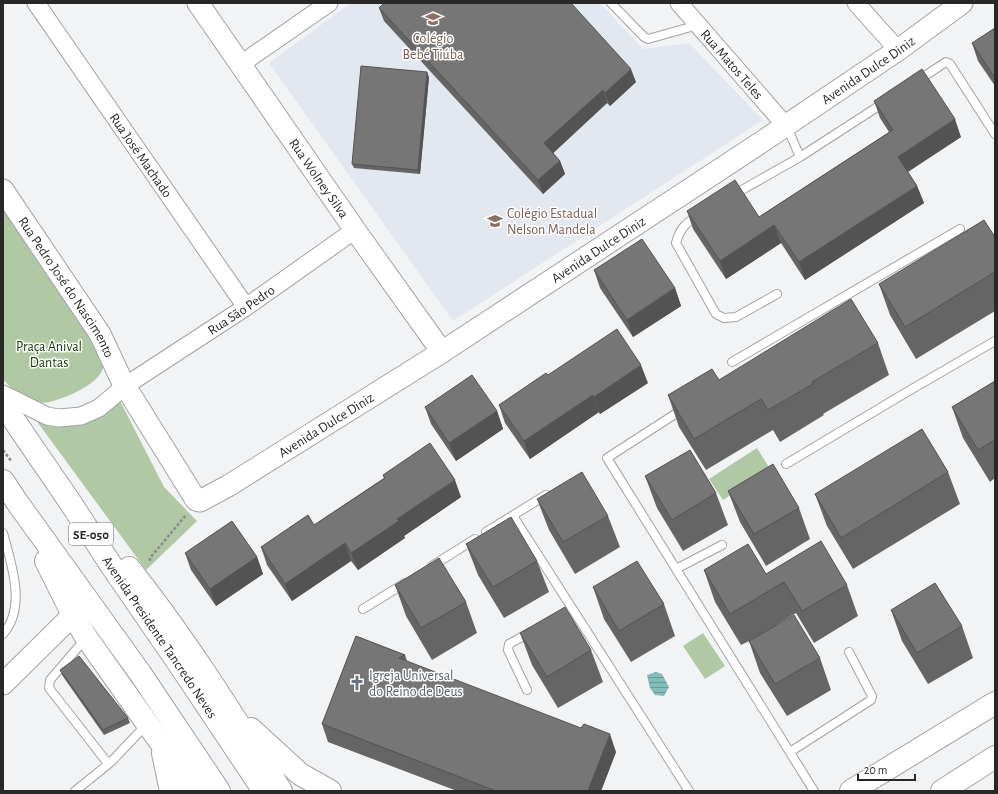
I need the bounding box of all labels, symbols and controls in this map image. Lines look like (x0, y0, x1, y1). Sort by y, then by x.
school or university icon: Colégio Bebé Tiúba (424, 10, 442, 28)
street label: Rua Matos Teles (698, 27, 765, 102)
place label: Colégio Bebé Tiúba (403, 32, 464, 62)
street label: Avenida Dulce Diniz (819, 34, 918, 107)
street label: Rua José Machado (106, 111, 174, 201)
street label: Rua Wolney Silva (286, 136, 351, 222)
place label: Colégio Estadual Nelson Mandela (507, 207, 597, 237)
school or university icon: Colégio Estadual Nelson Mandela (486, 212, 504, 230)
street label: Avenida Dulce Diniz (549, 214, 649, 286)
street label: Rua Pedro José do Nascimento (15, 215, 116, 360)
street label: Rua São Pedro (206, 283, 278, 338)
park label: Praça Anival Dantas (16, 340, 82, 370)
street label: Avenida Dulce Diniz (276, 390, 377, 461)
road number: SE-050 (69, 523, 113, 545)
street label: Avenida Presidente Tancredo Neves (99, 554, 219, 721)
place label: Igreja Universal do Reino de Deus (369, 669, 463, 699)
church icon: Igreja Universal do Reino de Deus (348, 674, 366, 692)
scale bar (858, 756, 915, 782)
text: 20 m (864, 764, 887, 776)

